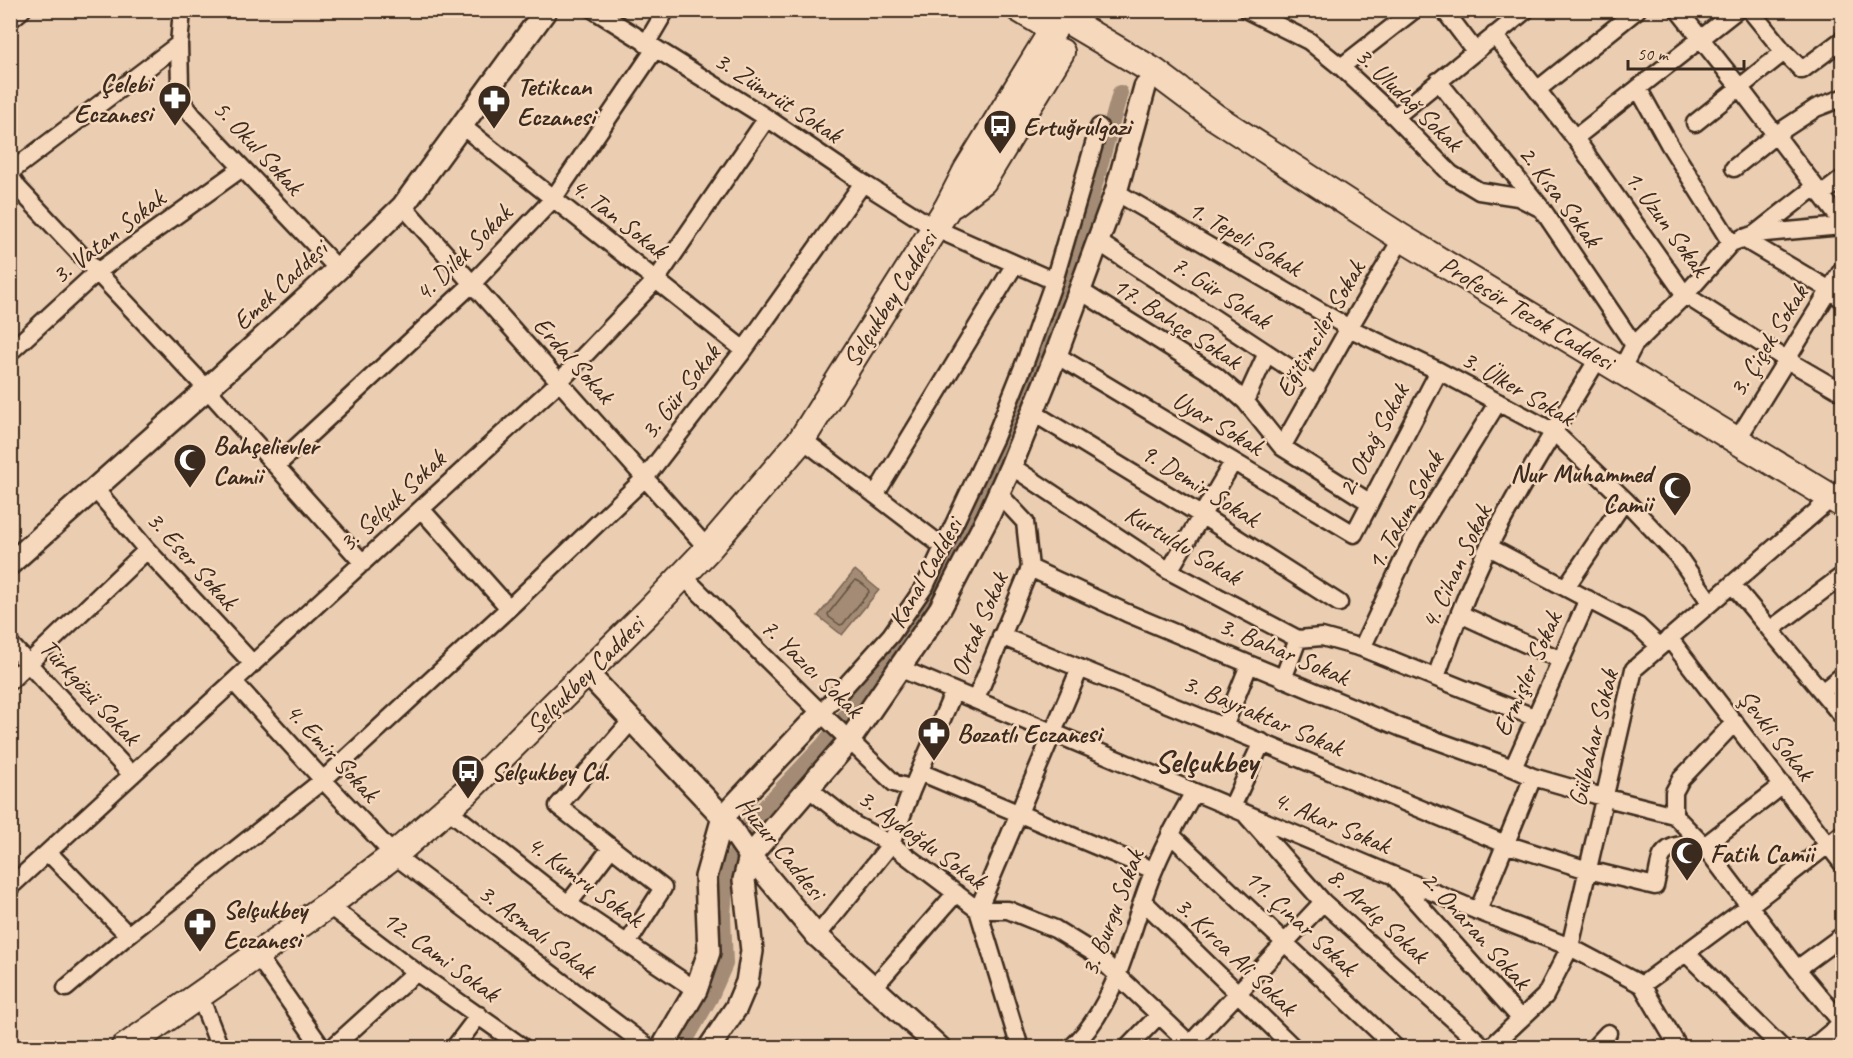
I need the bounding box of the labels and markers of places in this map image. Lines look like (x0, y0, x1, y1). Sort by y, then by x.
place label: Çelebi Eczanesi (74, 67, 156, 130)
place label: Tetikcan Eczanesi (517, 70, 599, 133)
pharmacy icon: Çelebi Eczanesi (157, 80, 193, 127)
pharmacy icon: Tetikcan Eczanesi (476, 83, 512, 130)
bus stop icon: Ertuğrulgazi (982, 108, 1018, 155)
place label: Ertuğrulgazi (1023, 110, 1135, 143)
place label: Bahçelievler Camii (213, 429, 321, 492)
mosque icon: Bahçelievler Camii (172, 442, 208, 489)
place label: Nur Muhammed Camii (1510, 457, 1657, 520)
mosque icon: Nur Muhammed Camii (1657, 470, 1693, 517)
pharmacy icon: Bozatlı Eczanesi (916, 715, 952, 762)
place label: Bozatlı Eczanesi (957, 717, 1105, 750)
bus stop icon: Selçukbey Cd. (450, 753, 486, 800)
place label: Selçukbey Cd. (491, 755, 610, 788)
mosque icon: Fatih Camii (1669, 835, 1705, 882)
place label: Fatih Camii (1710, 837, 1817, 870)
place label: Selçukbey Eczanesi (223, 893, 310, 956)
pharmacy icon: Selçukbey Eczanesi (182, 906, 218, 953)

